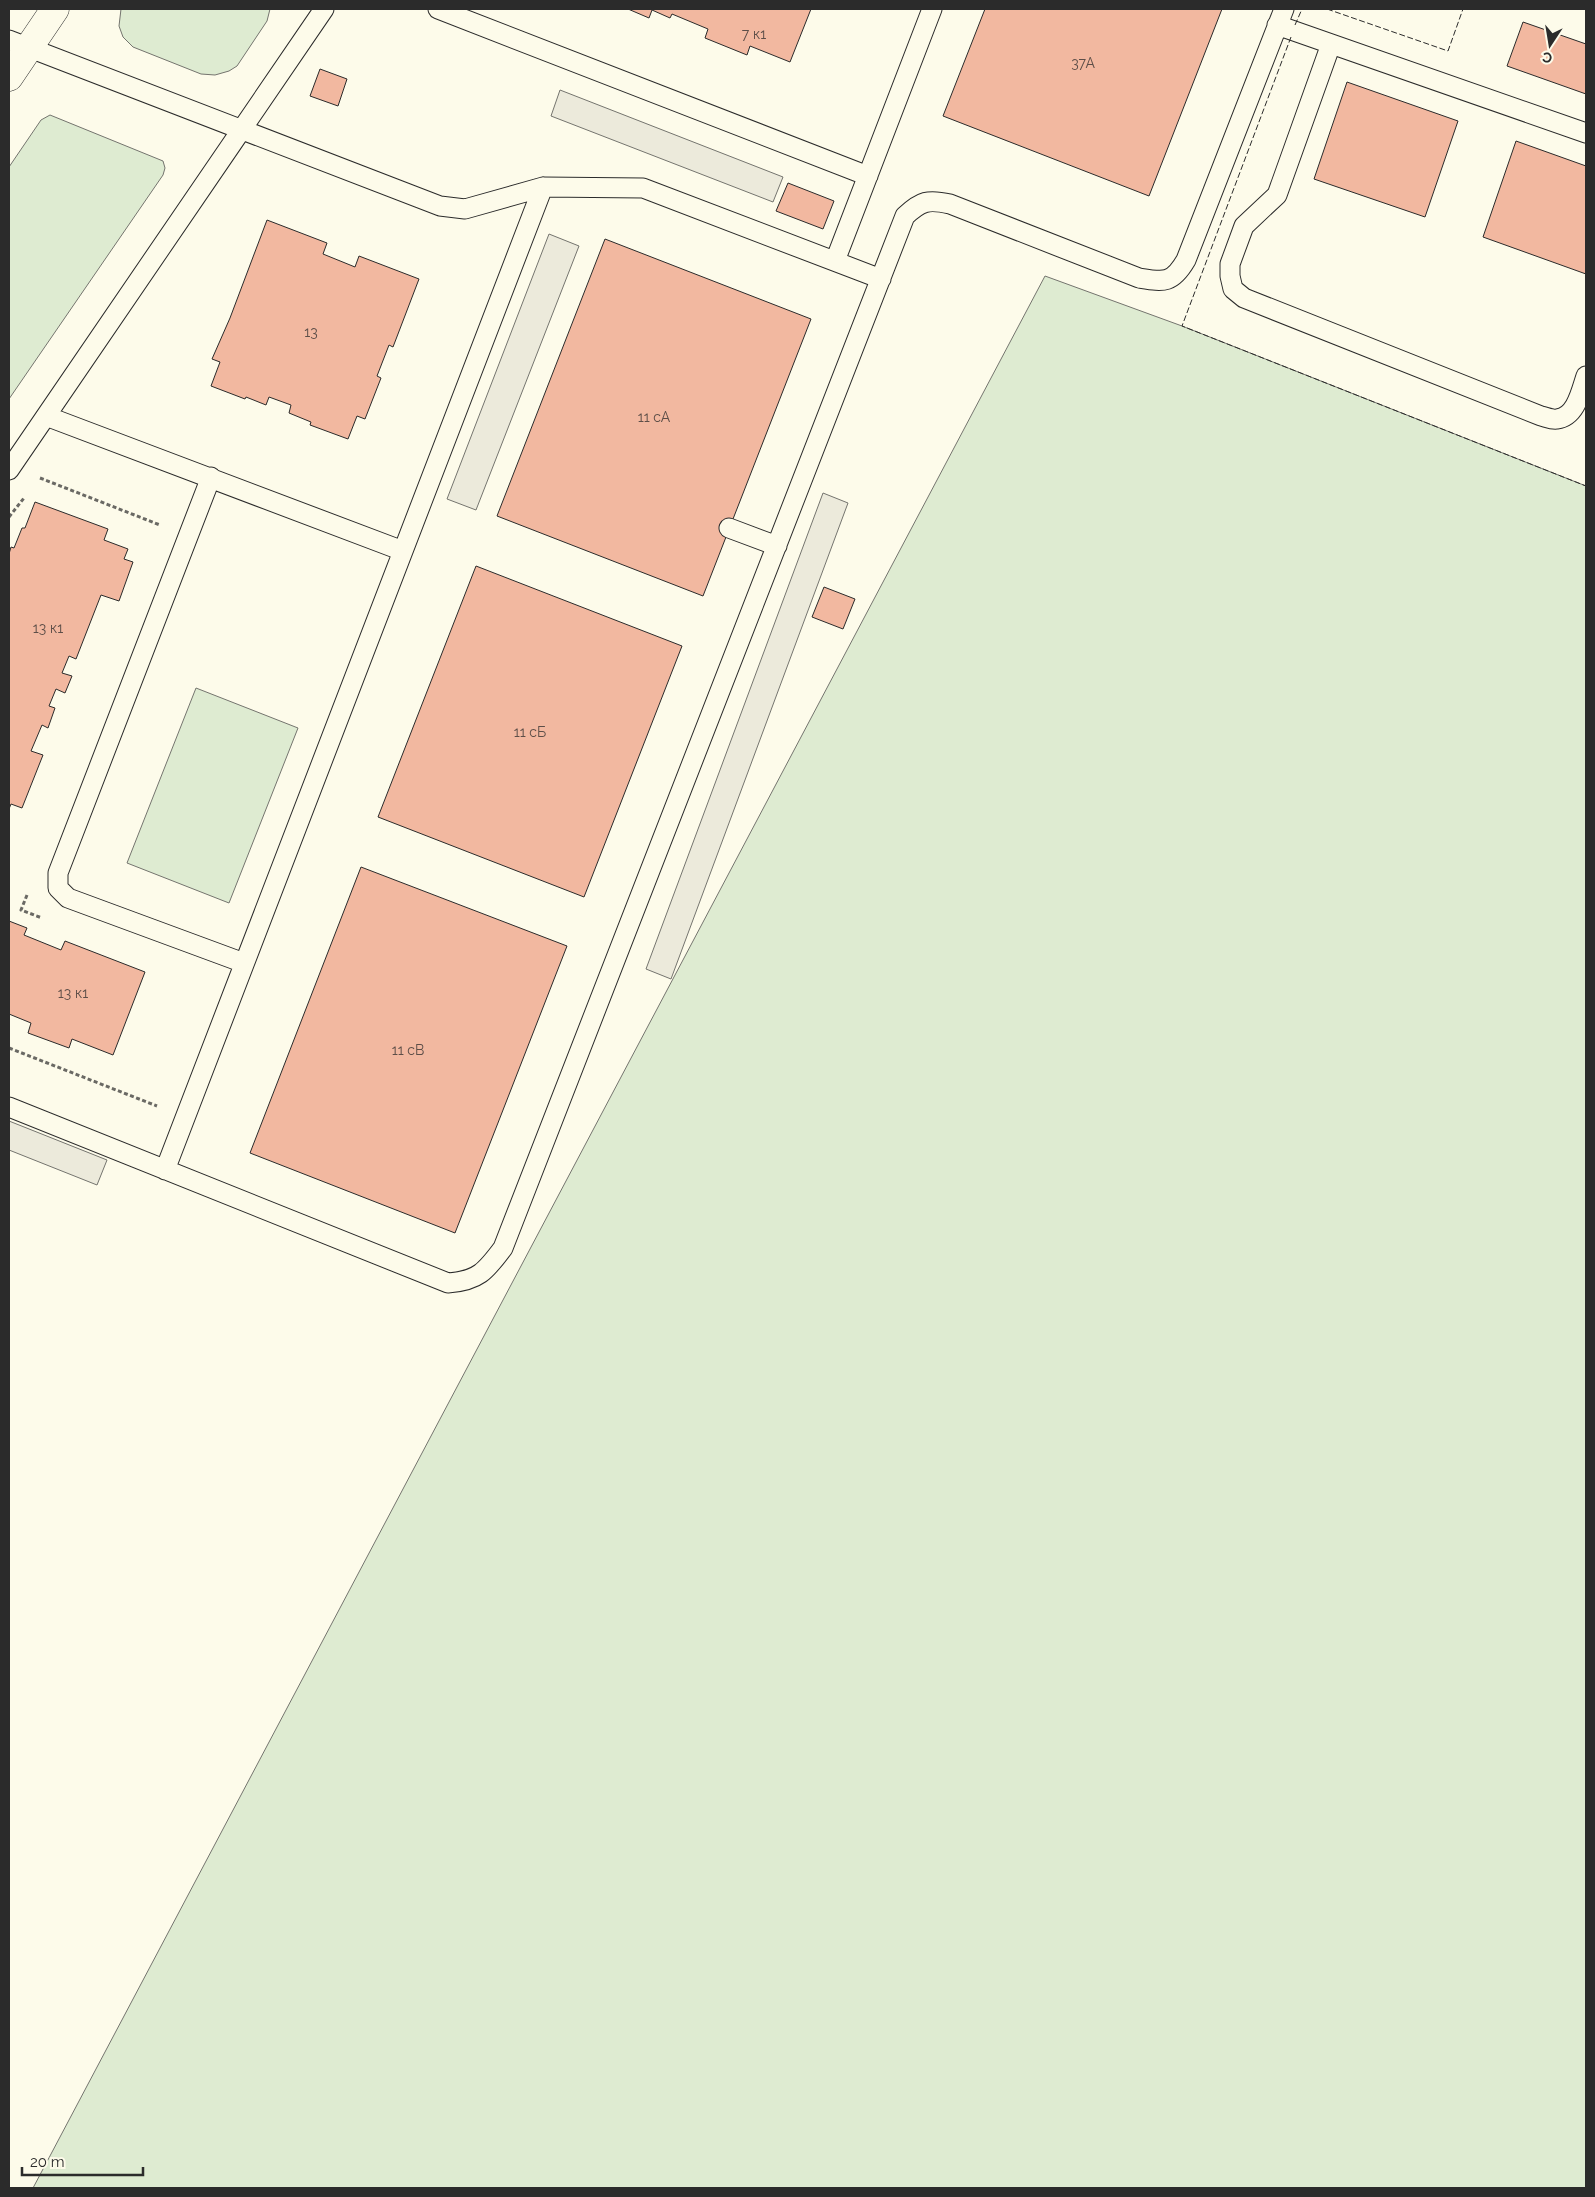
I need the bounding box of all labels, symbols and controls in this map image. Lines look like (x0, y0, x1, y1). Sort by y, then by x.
north arrow (1525, 20, 1575, 70)
house number: 7 к1 (742, 26, 766, 42)
text: С (1541, 49, 1554, 67)
house number: 37А (1071, 55, 1095, 71)
house number: 13 (304, 324, 318, 340)
house number: 11 сА (638, 409, 671, 425)
house number: 13 к1 (33, 620, 63, 636)
house number: 11 сБ (514, 724, 546, 740)
house number: 13 к1 (58, 985, 88, 1001)
house number: 11 сВ (392, 1042, 424, 1058)
scale bar (22, 2144, 144, 2176)
text: 20 m (30, 2153, 65, 2171)

